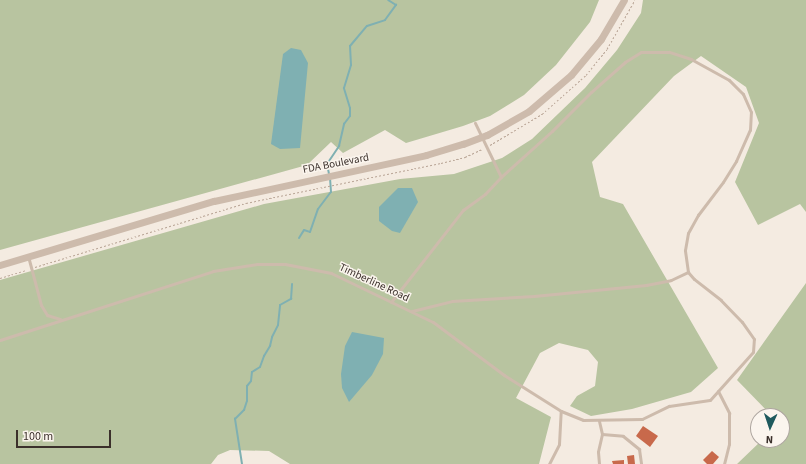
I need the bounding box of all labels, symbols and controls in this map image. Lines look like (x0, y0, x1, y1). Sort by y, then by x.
street label: FDA Boulevard (302, 151, 370, 177)
street label: Timberline Road (337, 261, 411, 305)
north arrow (750, 408, 790, 448)
scale bar (18, 422, 113, 448)
text: 100 m (23, 428, 53, 445)
text: N (765, 432, 773, 447)

